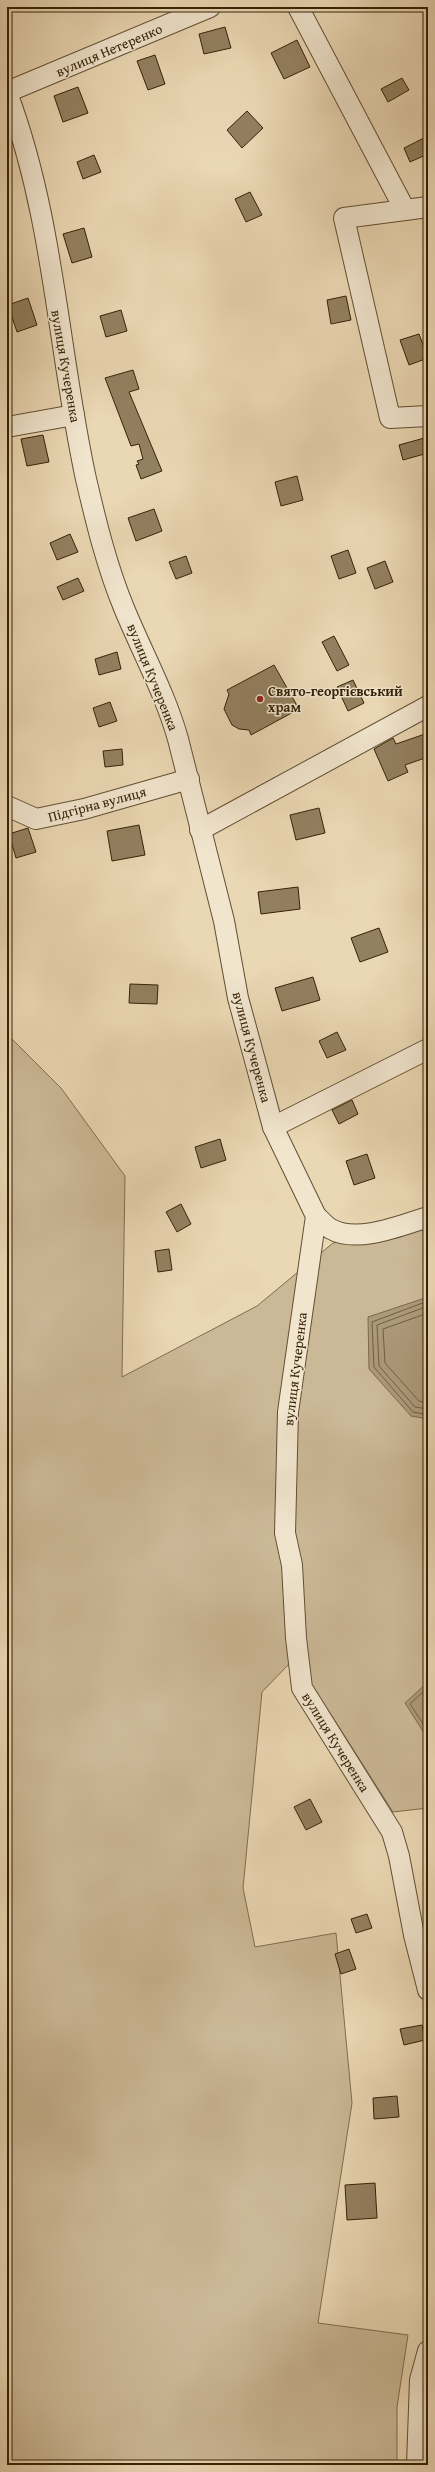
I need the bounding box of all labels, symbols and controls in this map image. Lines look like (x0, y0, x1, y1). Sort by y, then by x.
street label: вулиця Нетеренко (53, 19, 165, 81)
street label: вулиця Кучеренка (46, 308, 86, 424)
street label: вулиця Кучеренка (122, 620, 184, 734)
place label: Свято-георгієвський храм (268, 681, 403, 717)
marker: Свято-георгієвський храм (255, 694, 265, 704)
street label: Підгірна вулиця (46, 781, 148, 827)
street label: вулиця Кучеренка (228, 989, 277, 1105)
street label: вулиця Кучеренка (278, 1311, 312, 1427)
street label: вулиця Кучеренка (297, 1688, 375, 1796)

